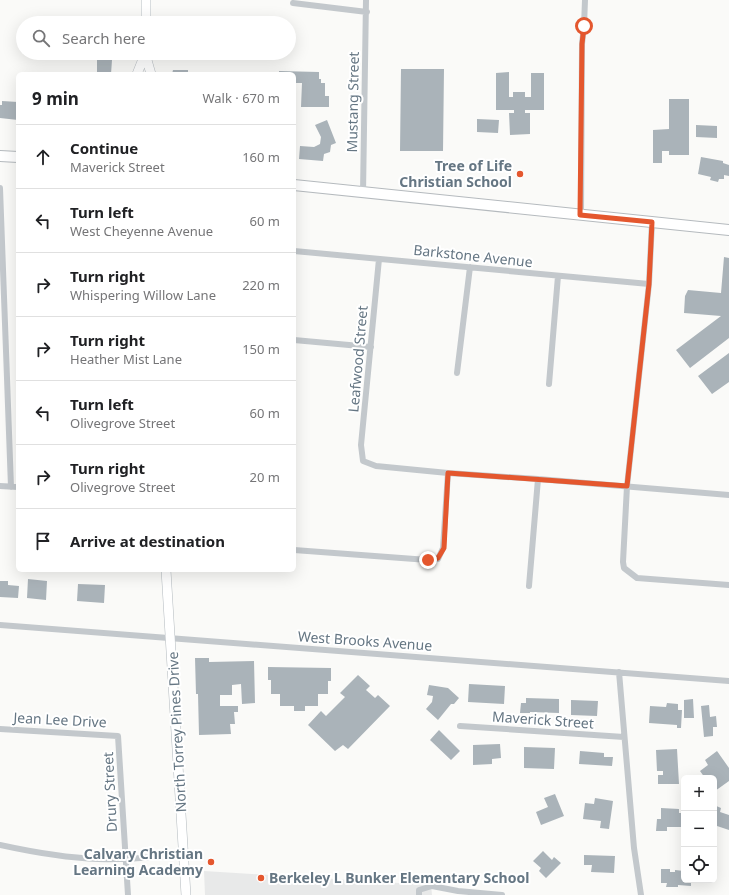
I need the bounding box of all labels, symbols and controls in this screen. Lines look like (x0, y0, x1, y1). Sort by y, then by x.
search box (16, 16, 296, 60)
route start (575, 17, 593, 35)
icon: search (30, 27, 52, 49)
text: Search here (62, 28, 145, 48)
street label: Mustang Street (342, 51, 363, 153)
text: 9 min (32, 87, 79, 110)
text: Walk · 670 m (202, 89, 280, 107)
text: Continue (70, 138, 138, 158)
icon: ahead (32, 146, 54, 168)
text: 160 m (242, 148, 280, 166)
place label: Tree of Life Christian School (399, 156, 512, 191)
text: Maverick Street (70, 158, 165, 176)
marker: Tree of Life Christian School (515, 169, 525, 179)
text: Turn left (70, 202, 134, 222)
icon: left (32, 210, 54, 232)
text: 60 m (250, 212, 280, 230)
text: West Cheyenne Avenue (70, 222, 213, 240)
street label: Barkstone Avenue (412, 240, 534, 271)
text: Turn right (70, 266, 145, 286)
icon: right (32, 274, 54, 296)
text: 220 m (242, 276, 280, 294)
text: Whispering Willow Lane (70, 286, 216, 304)
street label: Leafwood Street (343, 305, 372, 413)
text: Turn right (70, 330, 145, 350)
icon: right (32, 338, 54, 360)
text: 150 m (242, 340, 280, 358)
text: Heather Mist Lane (70, 350, 182, 368)
text: Turn left (70, 394, 134, 414)
icon: left (32, 402, 54, 424)
text: 60 m (250, 404, 280, 422)
text: Olivegrove Street (70, 414, 175, 432)
text: Turn right (70, 458, 145, 478)
icon: right (32, 466, 54, 488)
text: 20 m (250, 468, 280, 486)
text: Olivegrove Street (70, 478, 175, 496)
icon: arrive (32, 530, 54, 552)
text: Arrive at destination (70, 531, 225, 551)
route end (419, 551, 437, 569)
street label: West Brooks Avenue (297, 626, 433, 655)
street label: North Torrey Pines Drive (163, 651, 190, 813)
street label: Maverick Street (492, 706, 595, 733)
street label: Jean Lee Drive (11, 707, 107, 731)
street label: Drury Street (98, 751, 121, 833)
map controls (681, 775, 717, 883)
button: + (681, 775, 717, 811)
button: − (681, 811, 717, 847)
place label: Calvary Christian Learning Academy (73, 844, 203, 879)
button: locate (681, 847, 717, 883)
marker: Calvary Christian Learning Academy (206, 857, 216, 867)
place label: Berkeley L Bunker Elementary School (269, 868, 529, 887)
marker: Berkeley L Bunker Elementary School (256, 873, 266, 883)

